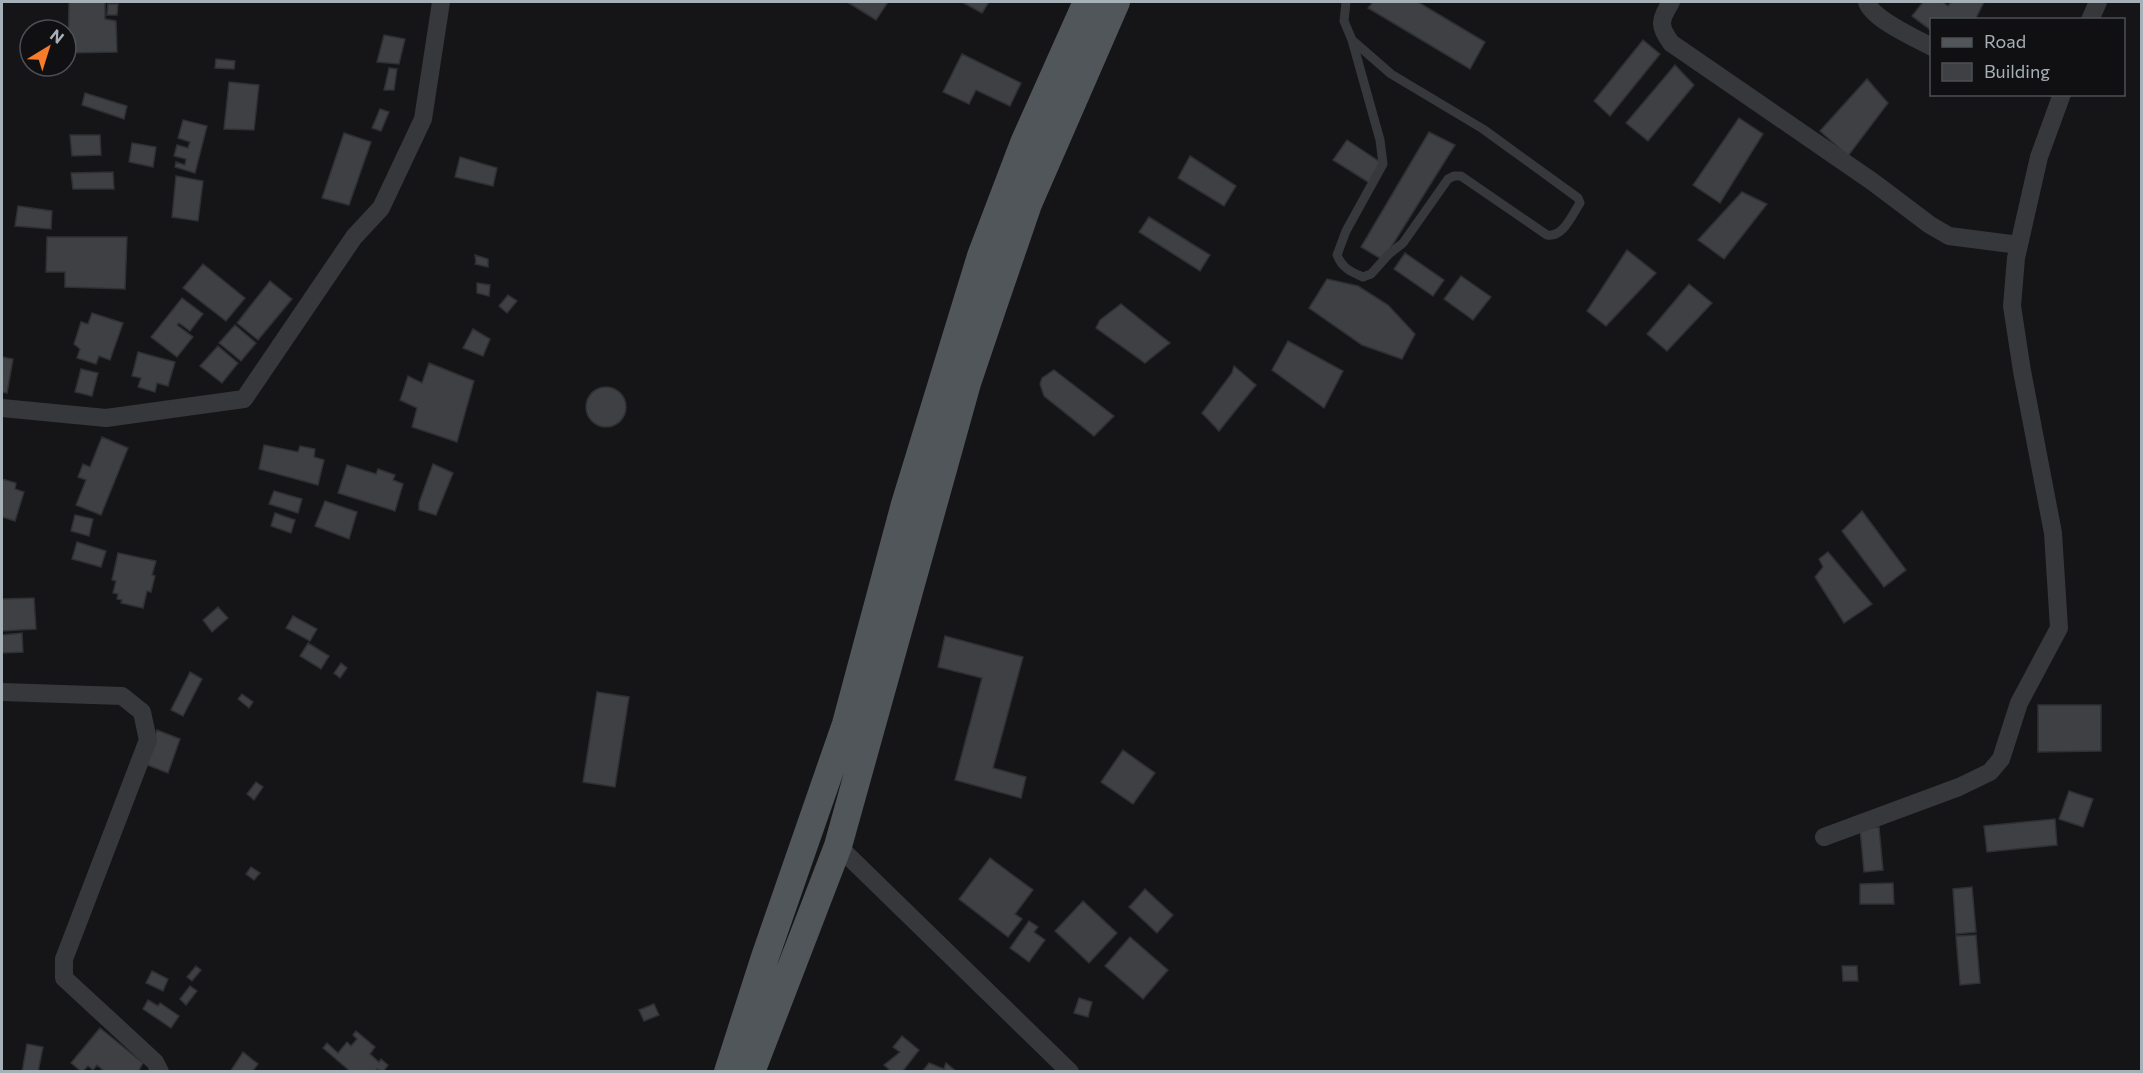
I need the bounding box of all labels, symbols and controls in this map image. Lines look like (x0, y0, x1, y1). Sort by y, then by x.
north arrow (18, 18, 78, 78)
legend (1930, 18, 2125, 96)
text: N (47, 25, 68, 47)
text: Road (1984, 30, 2026, 52)
text: Building (1984, 60, 2050, 82)

